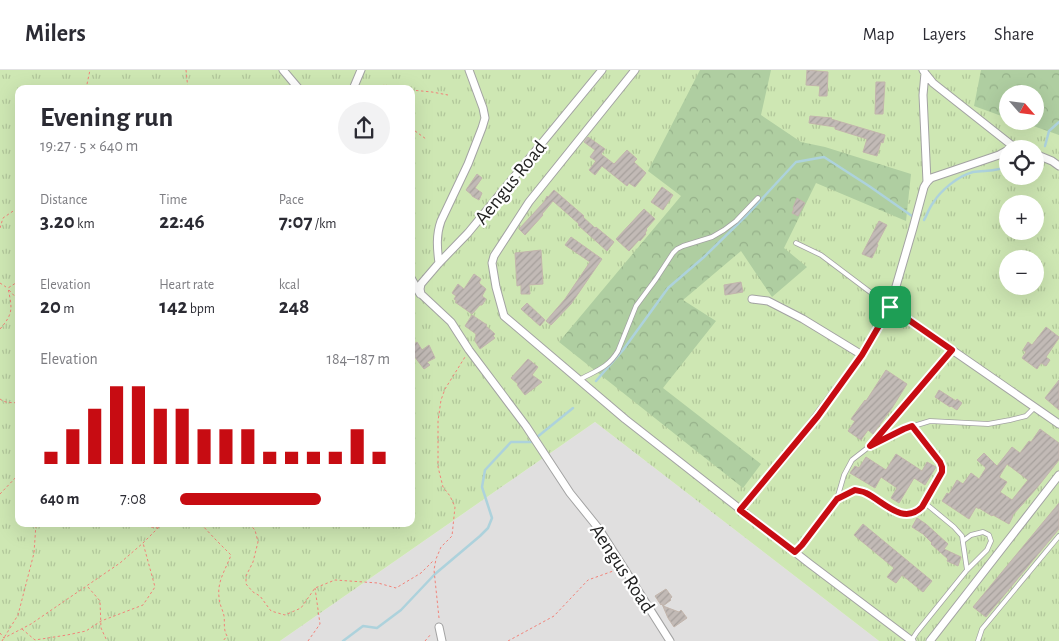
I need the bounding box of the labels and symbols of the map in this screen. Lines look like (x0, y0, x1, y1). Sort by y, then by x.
north arrow (999, 85, 1044, 130)
street label: Aengus Road (471, 137, 550, 228)
pin (869, 286, 911, 328)
street label: Aengus Road (586, 521, 658, 616)

